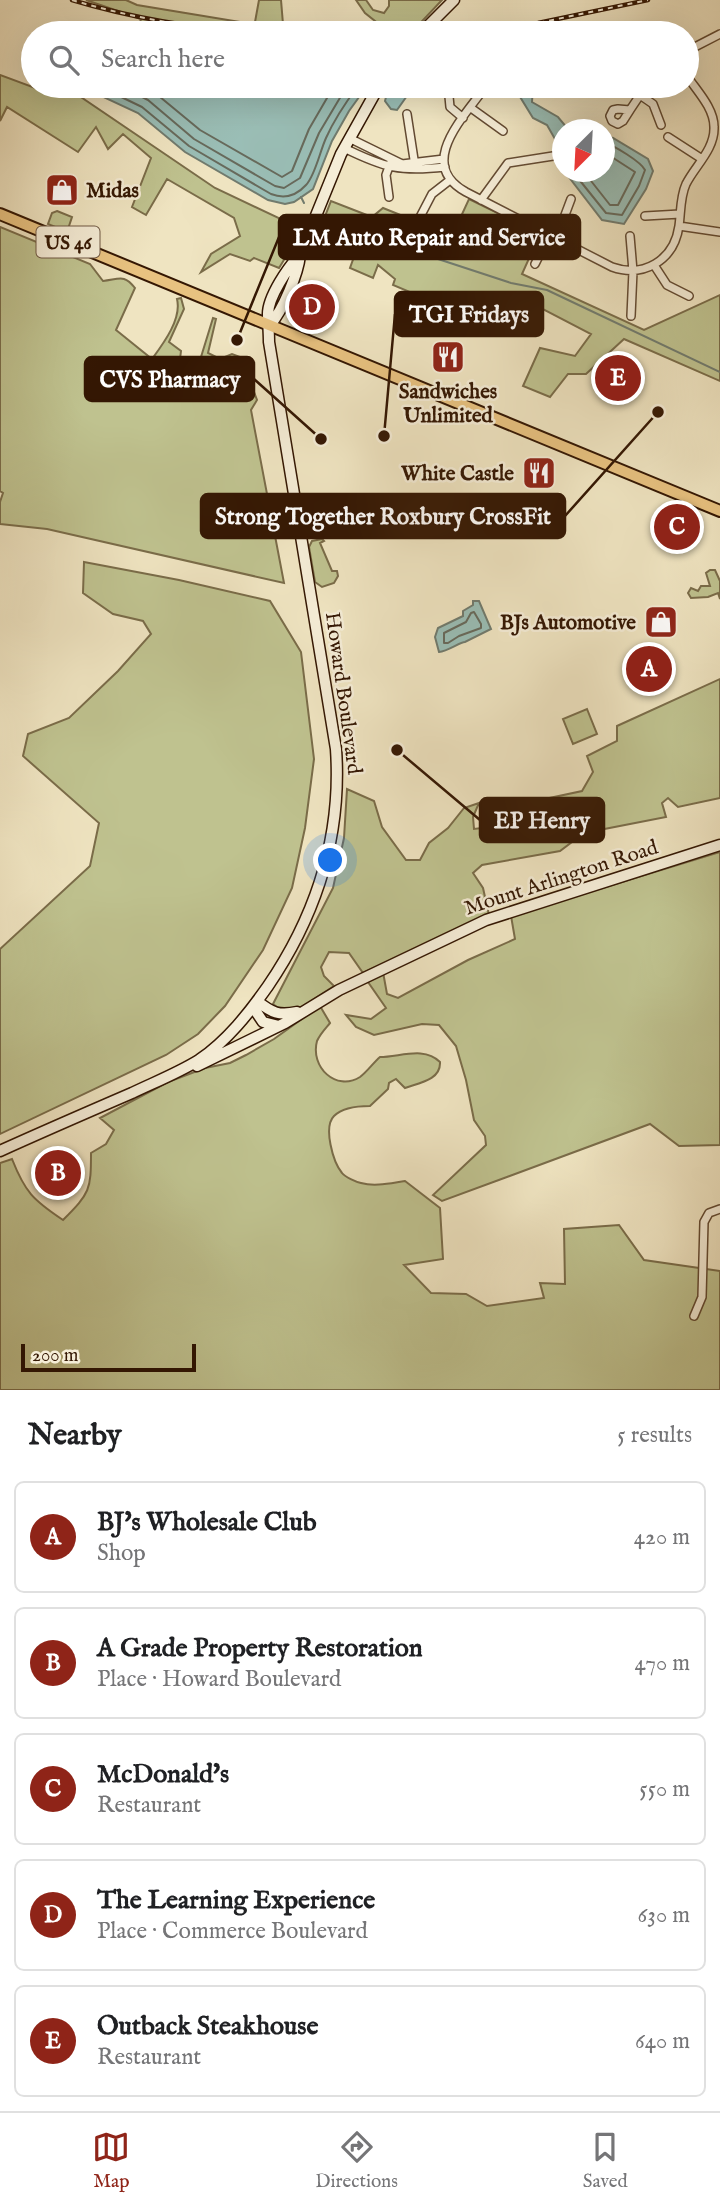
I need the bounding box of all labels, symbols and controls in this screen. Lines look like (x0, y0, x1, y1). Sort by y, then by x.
search box (21, 21, 699, 98)
icon: search (45, 41, 83, 79)
text: Search here (101, 43, 225, 76)
north arrow (552, 119, 615, 182)
shop icon: Midas (43, 171, 81, 209)
place label: Midas (86, 178, 139, 205)
callout: LM Auto Repair and Service (279, 215, 580, 259)
text: LM Auto Repair and Service (293, 224, 566, 253)
road number: US 46 (36, 226, 100, 258)
pin: D (289, 281, 335, 333)
callout: TGI Fridays (395, 292, 543, 336)
text: TGI Fridays (408, 301, 529, 330)
restaurant icon: Sandwiches Unlimited (429, 338, 467, 376)
pin: E (595, 352, 641, 404)
callout: CVS Pharmacy (85, 357, 254, 401)
text: CVS Pharmacy (99, 366, 241, 395)
place label: Sandwiches Unlimited (399, 379, 497, 430)
restaurant icon: White Castle (520, 454, 558, 492)
place label: White Castle (400, 461, 514, 488)
callout: Strong Together Roxbury CrossFit (201, 494, 565, 538)
pin: C (654, 501, 700, 553)
text: Strong Together Roxbury CrossFit (215, 503, 551, 532)
shop icon: BJs Automotive (642, 603, 680, 641)
street label: Howard Boulevard (318, 610, 367, 777)
place label: BJs Automotive (500, 610, 636, 637)
pin: A (626, 643, 672, 695)
callout: EP Henry (480, 798, 604, 842)
text: EP Henry (494, 807, 591, 836)
street label: Mount Arlington Road (461, 834, 663, 922)
your location (313, 843, 347, 877)
pin: B (35, 1147, 81, 1199)
scale bar (21, 1341, 196, 1373)
text: 200 m (32, 1344, 78, 1368)
text: Nearby (28, 1417, 121, 1455)
text: 5 results (617, 1421, 692, 1450)
text: BJ's Wholesale Club (97, 1506, 317, 1539)
text: A (45, 1523, 61, 1552)
text: 420 m (634, 1523, 690, 1552)
text: Shop (97, 1539, 146, 1568)
text: A Grade Property Restoration (97, 1632, 423, 1665)
text: B (45, 1649, 61, 1678)
text: 470 m (635, 1649, 690, 1678)
text: Place · Howard Boulevard (97, 1665, 341, 1694)
text: McDonald's (97, 1758, 229, 1791)
text: C (45, 1775, 61, 1804)
text: 550 m (639, 1775, 690, 1804)
text: Restaurant (97, 1791, 201, 1820)
text: The Learning Experience (97, 1884, 375, 1917)
text: D (44, 1901, 62, 1930)
text: 630 m (638, 1901, 690, 1930)
text: Place · Commerce Boulevard (97, 1917, 368, 1946)
text: Outback Steakhouse (97, 2010, 318, 2043)
text: E (45, 2027, 61, 2056)
text: 640 m (635, 2027, 690, 2056)
text: Restaurant (97, 2043, 201, 2072)
tab: Map (92, 2128, 130, 2194)
tab: Directions (315, 2128, 398, 2194)
tab: Saved (583, 2128, 628, 2194)

